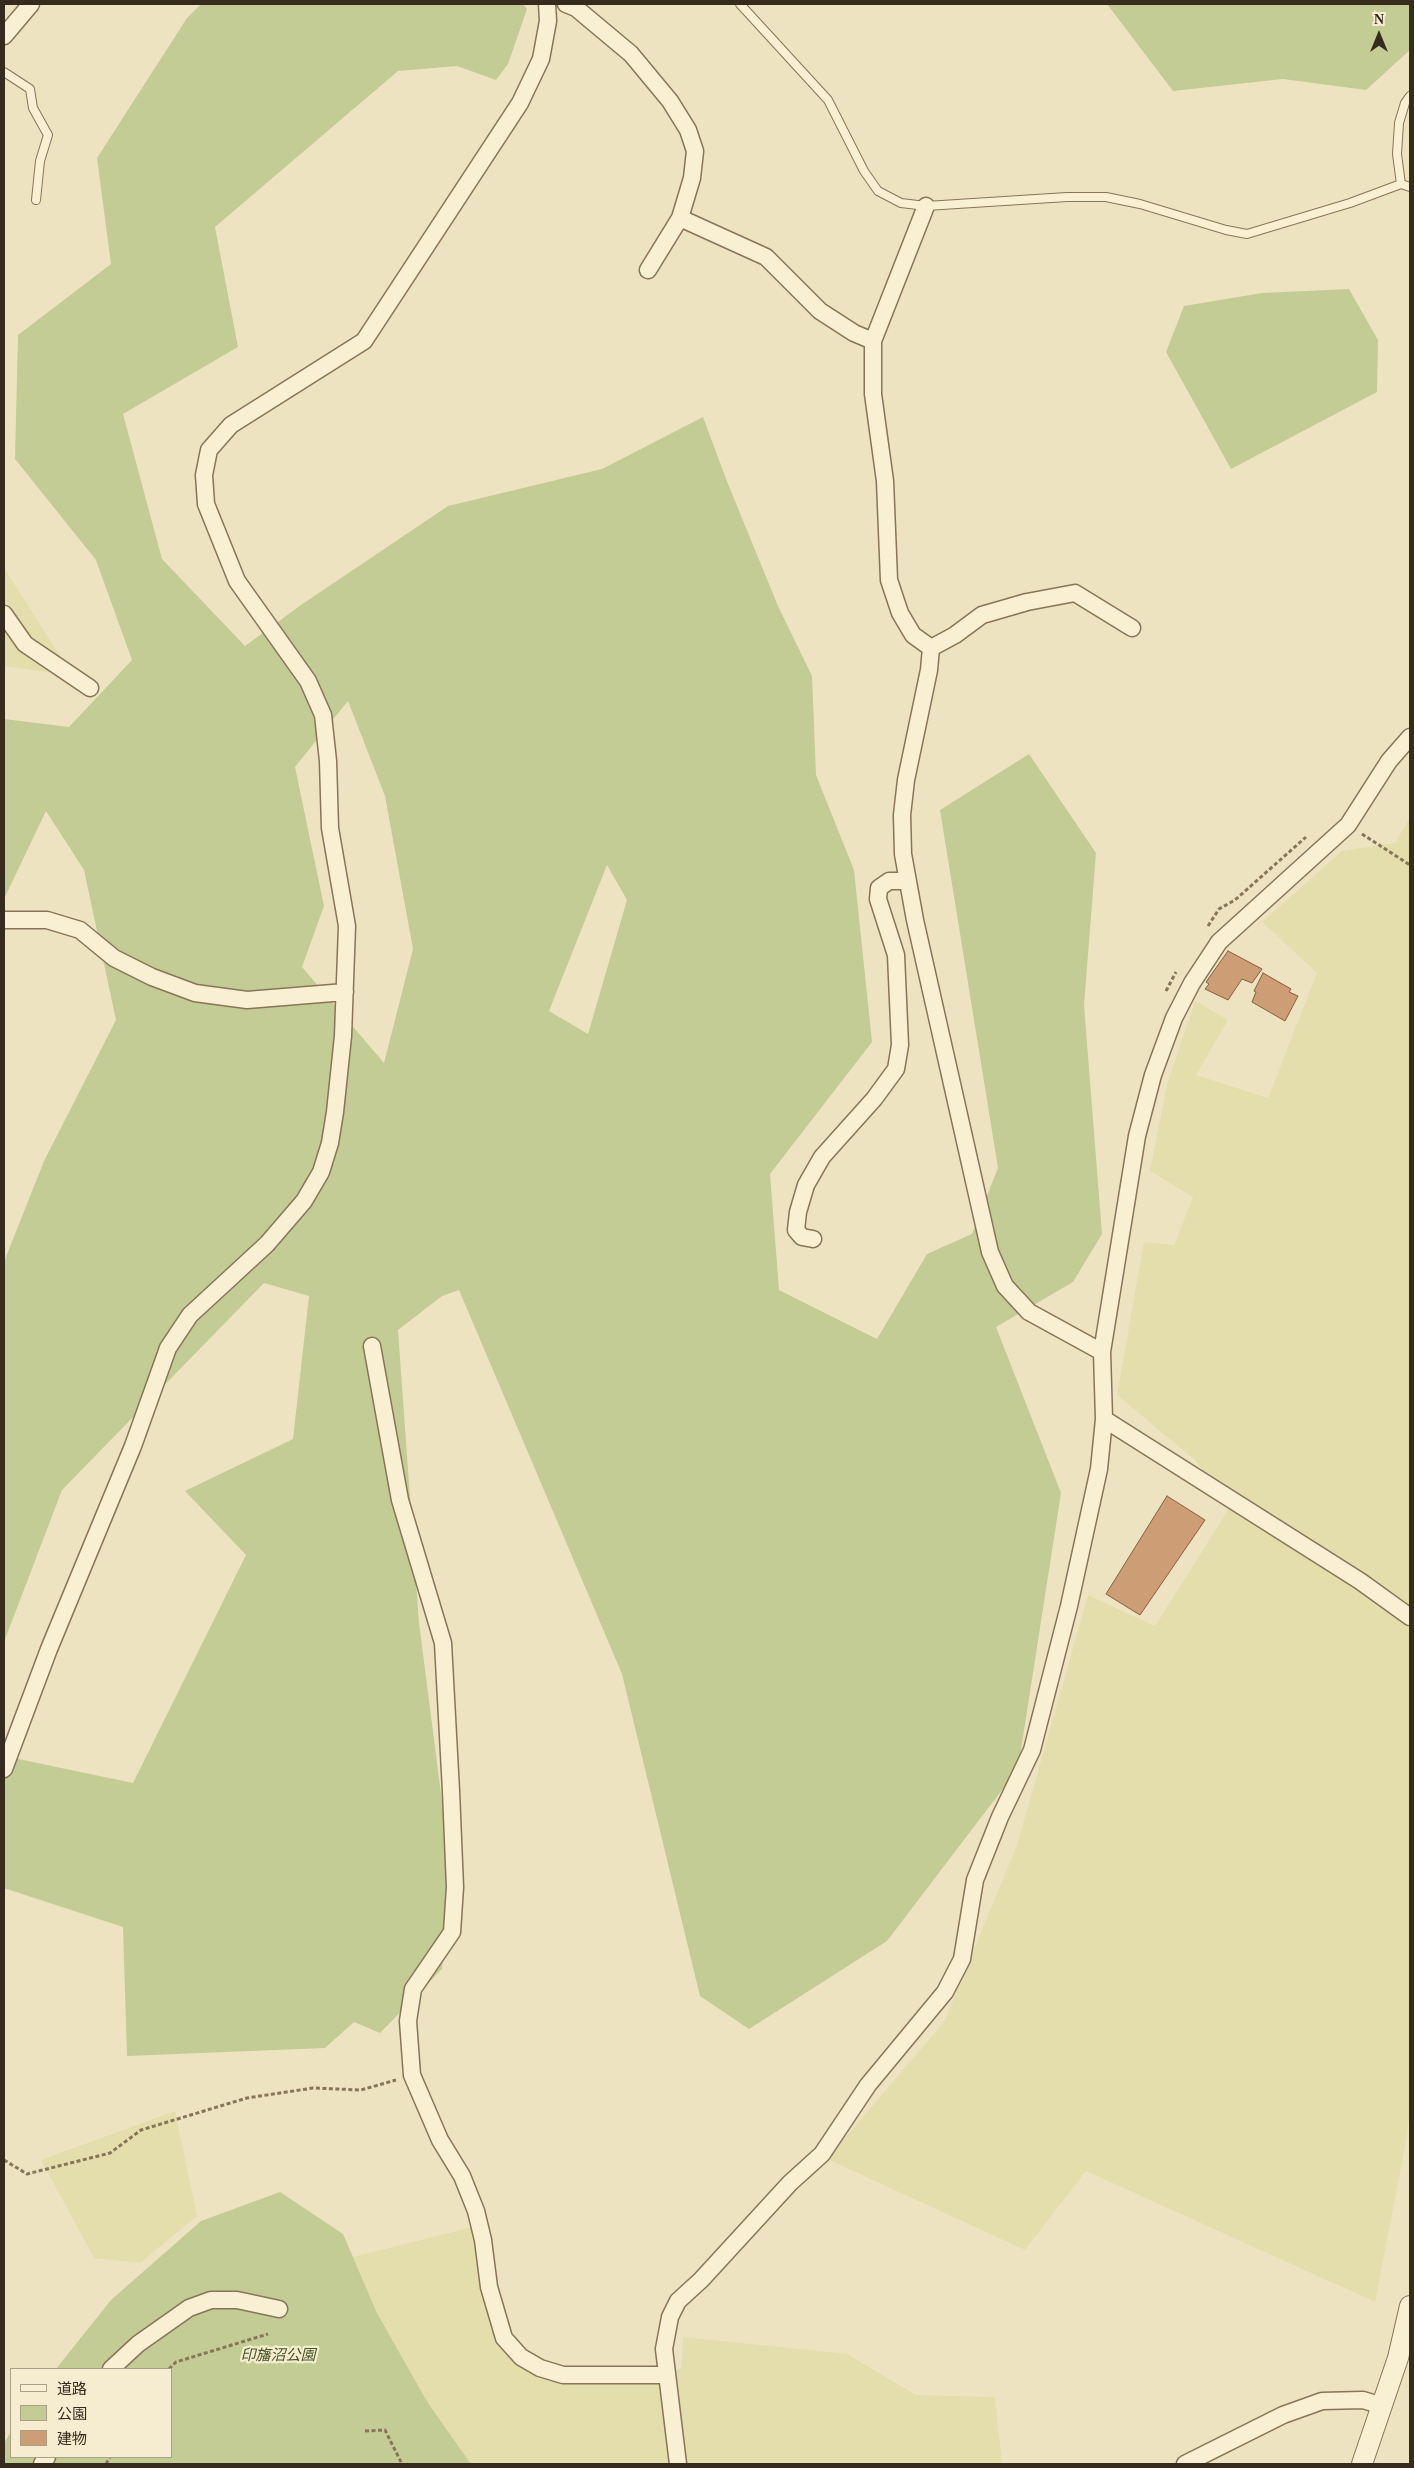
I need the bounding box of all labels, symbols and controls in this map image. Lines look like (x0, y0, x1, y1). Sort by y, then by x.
north arrow (1354, 10, 1404, 60)
text: N (1374, 12, 1384, 27)
park label: 印旛沼公園 (241, 2347, 315, 2365)
legend (10, 2368, 172, 2458)
text: 道路 (57, 2381, 87, 2397)
text: 公園 (57, 2406, 87, 2422)
text: 建物 (57, 2431, 87, 2447)

